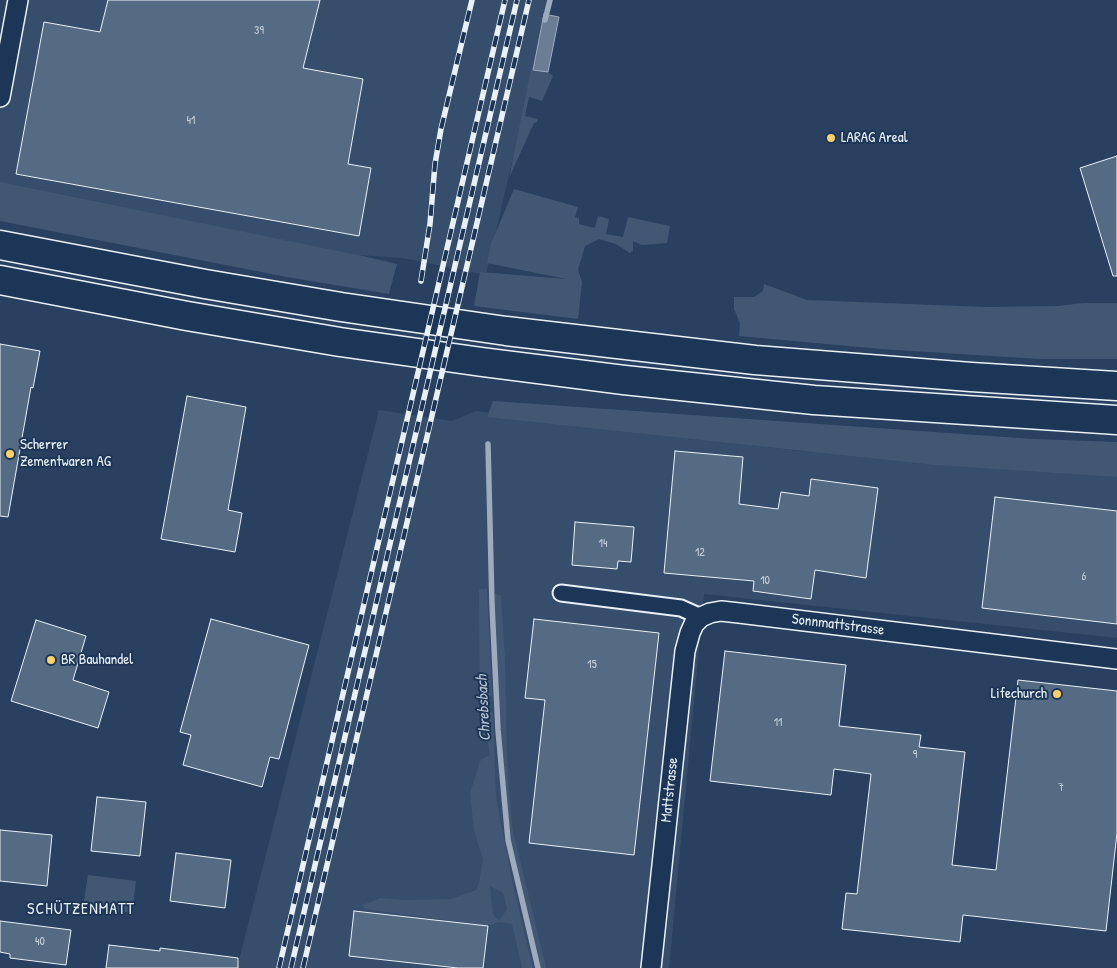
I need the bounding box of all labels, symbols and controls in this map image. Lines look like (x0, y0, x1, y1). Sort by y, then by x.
house number: 39 (254, 24, 264, 38)
house number: 41 (187, 114, 195, 128)
place label: LARAG Areal (841, 129, 908, 147)
marker: LARAG Areal (825, 132, 837, 144)
place label: Scherrer Zementwaren AG (20, 436, 111, 471)
marker: Scherrer Zementwaren AG (4, 448, 16, 460)
house number: 14 (599, 537, 607, 551)
house number: 12 (695, 546, 705, 560)
house number: 6 (1082, 570, 1086, 584)
house number: 10 (760, 574, 770, 588)
street label: Sonnmattstrasse (791, 610, 885, 640)
place label: BR Bauhandel (61, 651, 133, 669)
marker: BR Bauhandel (45, 654, 57, 666)
house number: 15 (587, 658, 597, 672)
water label: Chrebsbach (473, 674, 495, 742)
place label: Lifechurch (991, 685, 1047, 703)
marker: Lifechurch (1051, 688, 1063, 700)
house number: 11 (774, 716, 782, 730)
house number: 9 (913, 748, 917, 762)
street label: Mattstrasse (658, 757, 682, 823)
house number: 7 (1058, 781, 1064, 795)
district label: SCHÜTZENMATT (26, 900, 136, 920)
house number: 40 (35, 935, 45, 949)

